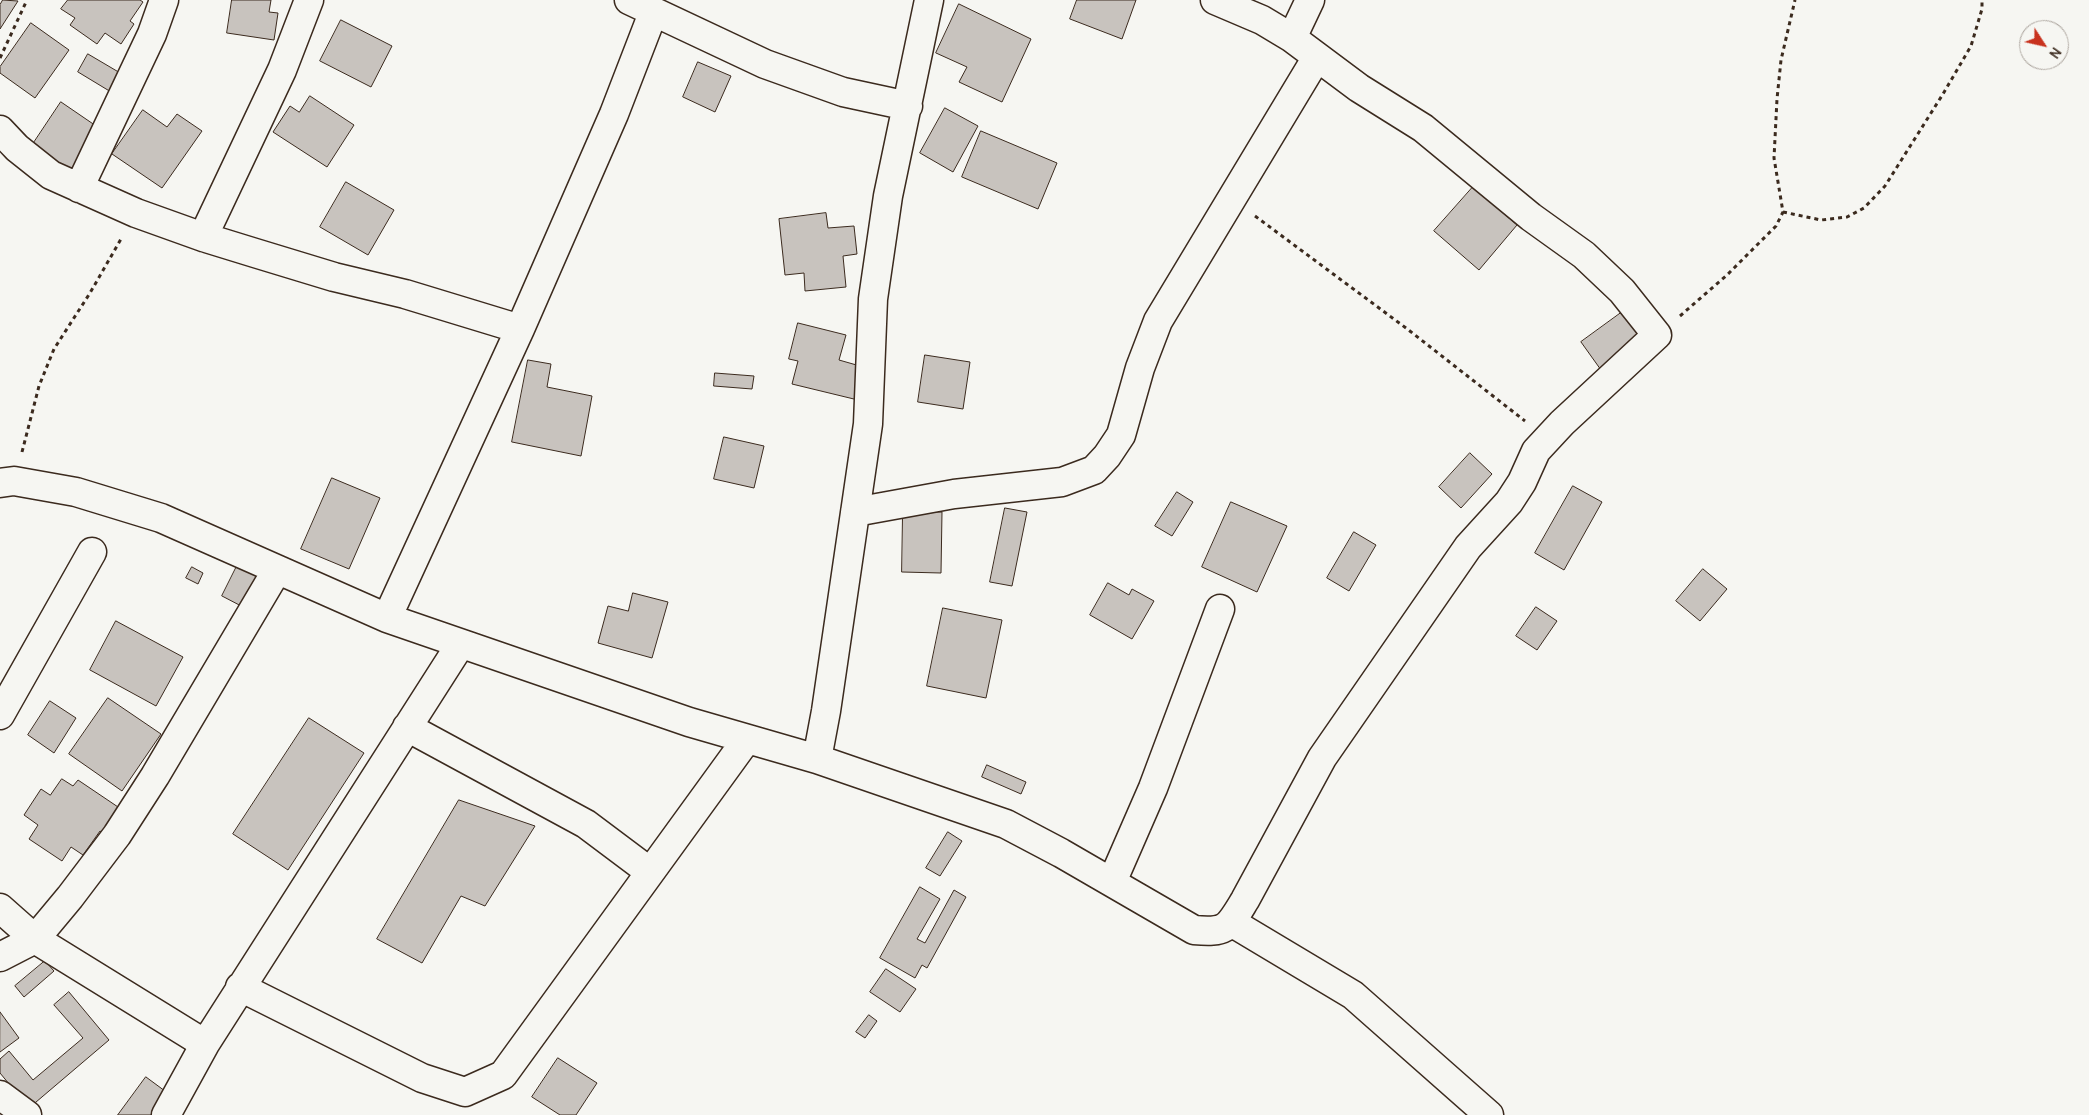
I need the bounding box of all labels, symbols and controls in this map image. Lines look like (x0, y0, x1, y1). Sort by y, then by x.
north arrow (2019, 20, 2069, 70)
text: N (2045, 44, 2066, 62)

